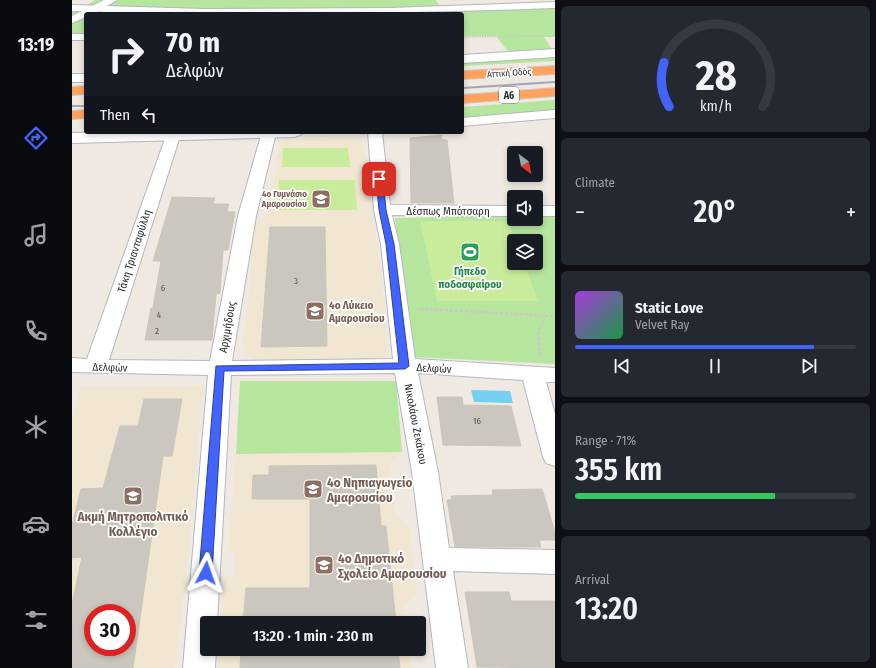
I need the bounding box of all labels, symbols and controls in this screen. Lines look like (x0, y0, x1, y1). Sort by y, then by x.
text: 70 m (166, 26, 220, 59)
icon: right (100, 28, 152, 80)
text: 13:19 (18, 34, 54, 56)
text: 28 (694, 51, 736, 101)
text: Δελφών (166, 60, 224, 82)
street label: Αττική Οδός (487, 66, 532, 80)
road number: Α6 (499, 87, 519, 103)
text: km/h (700, 98, 731, 115)
icon: left (138, 104, 160, 126)
text: Then (100, 106, 130, 124)
icon: directions (22, 124, 50, 152)
north arrow (507, 146, 543, 182)
map controls (507, 146, 543, 270)
pin (362, 162, 396, 196)
icon: arrive (368, 168, 390, 190)
text: Climate (575, 175, 615, 190)
school or university icon: 4ο Γυμνάσιο Αμαρουσίου (310, 188, 332, 210)
place label: 4ο Γυμνάσιο Αμαρουσίου (261, 189, 307, 209)
button: sound (507, 190, 543, 226)
text: 20° (693, 194, 737, 230)
text: − (575, 199, 585, 226)
text: + (846, 199, 856, 226)
street label: Δέσπως Μπότσαρη (406, 205, 490, 218)
street label: Τάκη Τριανταφύλλη (115, 208, 154, 294)
icon: music (22, 221, 50, 249)
button: layers (507, 234, 543, 270)
sports icon: Γήπεδο ποδοσφαίρου (459, 241, 481, 263)
place label: Γήπεδο ποδοσφαίρου (437, 265, 502, 291)
house number: 3 (294, 276, 298, 286)
house number: 6 (161, 283, 166, 293)
place label: 4ο Λύκειο Αμαρουσίου (328, 299, 385, 325)
text: Static Love (635, 299, 703, 317)
street label: Αρχιμήδους (217, 300, 238, 354)
school or university icon: 4ο Λύκειο Αμαρουσίου (304, 300, 326, 322)
house number: 4 (157, 310, 162, 320)
icon: phone (22, 317, 50, 345)
text: Velvet Ray (635, 317, 689, 332)
house number: 2 (155, 326, 159, 336)
icon: previous (611, 355, 633, 377)
icon: pause (704, 355, 726, 377)
icon: next (798, 355, 820, 377)
street label: Δελφών (92, 360, 128, 375)
street label: Δελφών (416, 361, 452, 376)
street label: Νικολάου Ζεκάκου (401, 383, 430, 466)
icon: climate (22, 413, 50, 441)
house number: 16 (473, 416, 482, 426)
text: Range · 71% (575, 433, 636, 448)
text: 355 km (575, 452, 662, 488)
place label: 4ο Νηπιαγωγείο Αμαρουσίου (326, 475, 412, 505)
school or university icon: 4ο Νηπιαγωγείο Αμαρουσίου (302, 478, 324, 500)
school or university icon: Ακμή Μητροπολιτικό Κολλέγιο (122, 485, 144, 507)
place label: Ακμή Μητροπολιτικό Κολλέγιο (77, 509, 189, 539)
icon: car (22, 510, 50, 538)
place label: 4ο Δημοτικό Σχολείο Αμαρουσίου (338, 551, 447, 581)
position arrow (185, 552, 227, 594)
school or university icon: 4ο Δημοτικό Σχολείο Αμαρουσίου (313, 554, 335, 576)
text: Arrival (575, 572, 609, 587)
text: 13:20 (575, 591, 638, 627)
speed limit sign: 30 (84, 604, 136, 656)
icon: filters (22, 606, 50, 634)
text: 13:20 · 1 min · 230 m (253, 627, 373, 645)

